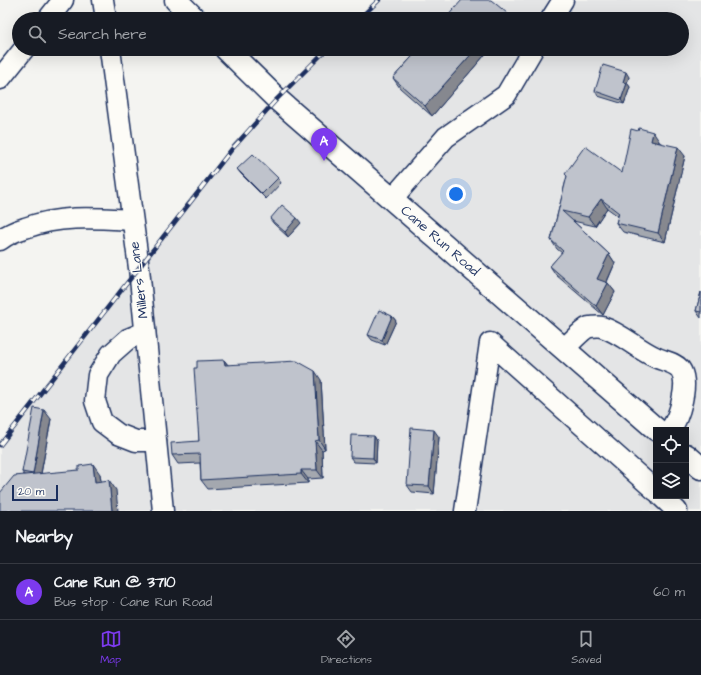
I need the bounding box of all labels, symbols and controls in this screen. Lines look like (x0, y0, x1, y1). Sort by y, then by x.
search box (12, 12, 689, 56)
icon: search (26, 23, 48, 45)
text: Search here (58, 24, 147, 45)
pin: A (311, 128, 337, 161)
your location (446, 184, 466, 204)
street label: Cane Run Road (396, 201, 484, 281)
street label: Millers Lane (124, 240, 154, 320)
map controls (653, 427, 689, 499)
button: locate (653, 427, 689, 463)
button: layers (653, 463, 689, 499)
scale bar (12, 483, 58, 502)
text: 20 m (18, 484, 44, 499)
text: Nearby (16, 525, 73, 549)
text: Cane Run @ 3710 (54, 572, 176, 593)
text: A (25, 583, 33, 601)
text: 60 m (653, 583, 685, 601)
text: Bus stop · Cane Run Road (54, 593, 212, 611)
tab: Map (100, 628, 122, 667)
tab: Directions (321, 628, 372, 667)
tab: Saved (571, 628, 601, 667)

